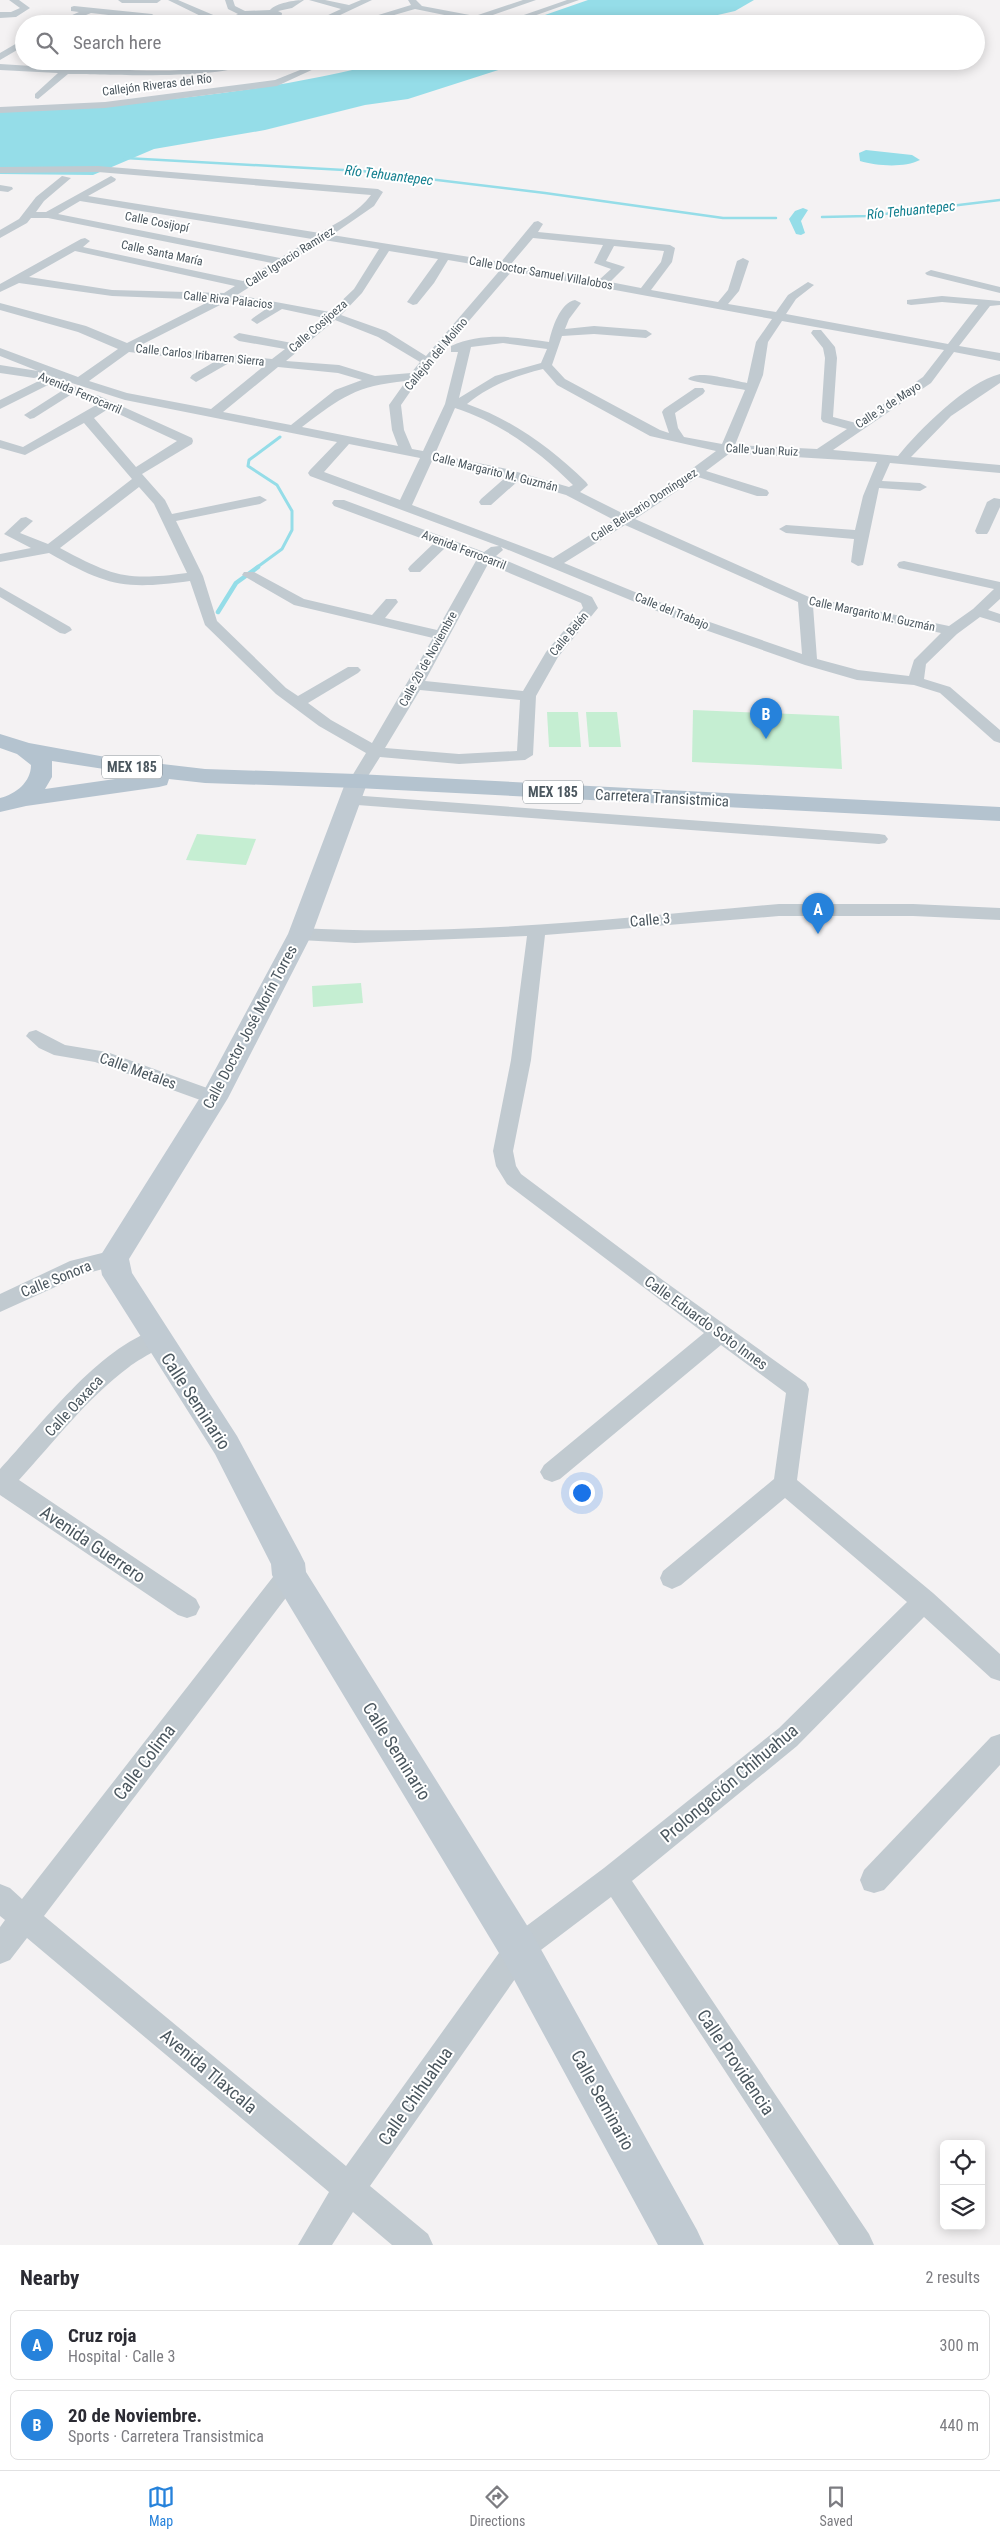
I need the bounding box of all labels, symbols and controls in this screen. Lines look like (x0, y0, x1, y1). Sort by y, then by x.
search box (15, 15, 985, 70)
icon: search (33, 29, 61, 57)
text: Search here (73, 31, 161, 54)
street label: Callejón Riveras del Río (101, 71, 213, 99)
water label: Río Tehuantepec (344, 162, 434, 188)
water label: Río Tehuantepec (866, 197, 956, 223)
street label: Calle Cosijopí (124, 209, 191, 235)
street label: Calle Ignacio Ramírez (243, 224, 337, 290)
street label: Calle Santa María (120, 237, 204, 269)
street label: Calle Doctor Samuel Villalobos (468, 253, 614, 293)
street label: Calle Riva Palacios (183, 288, 273, 312)
street label: Calle Cosijoeza (286, 297, 350, 355)
street label: Callejón del Molino (402, 315, 470, 393)
street label: Calle Carlos Iribarren Sierra (135, 341, 265, 369)
street label: Avenida Ferrocarril (36, 369, 124, 417)
street label: Calle 3 de Mayo (853, 379, 923, 431)
street label: Calle Juan Ruiz (725, 441, 799, 459)
street label: Calle Margarito M. Guzmán (431, 450, 559, 494)
street label: Calle Belisario Domínguez (588, 465, 700, 545)
street label: Avenida Ferrocarril (420, 528, 508, 572)
street label: Calle del Trabajo (633, 590, 711, 632)
street label: Calle Margarito M. Guzmán (808, 594, 937, 634)
street label: Calle 20 de Noviembre (396, 609, 460, 709)
street label: Calle Belén (547, 609, 591, 659)
pin: B (750, 698, 782, 739)
road number: MEX 185 (102, 756, 162, 779)
road number: MEX 185 (523, 780, 583, 804)
street label: Carretera Transistmica (595, 786, 729, 810)
pin: A (802, 893, 834, 934)
street label: Calle 3 (629, 909, 671, 931)
street label: Calle Doctor José Morín Torres (199, 942, 301, 1112)
street label: Calle Metales (97, 1049, 179, 1093)
street label: Calle Sonora (18, 1257, 94, 1301)
street label: Calle Eduardo Soto Innes (641, 1272, 771, 1374)
street label: Calle Seminario (157, 1349, 235, 1453)
street label: Calle Oaxaca (41, 1372, 107, 1440)
your location (569, 1480, 595, 1506)
street label: Avenida Guerrero (37, 1501, 149, 1587)
street label: Calle Seminario (359, 1698, 435, 1804)
street label: Prolongación Chihuahua (656, 1719, 802, 1847)
street label: Calle Colima (109, 1720, 179, 1804)
street label: Calle Providencia (693, 2005, 779, 2119)
street label: Avenida Tlaxcala (156, 2024, 262, 2118)
street label: Calle Chihuahua (373, 2043, 457, 2149)
street label: Calle Seminario (567, 2046, 639, 2154)
map controls (940, 2140, 985, 2230)
button: locate (940, 2140, 985, 2185)
button: layers (940, 2185, 985, 2230)
text: Nearby (20, 2266, 79, 2290)
text: 2 results (925, 2268, 980, 2287)
text: Cruz roja (68, 2324, 136, 2347)
text: A (32, 2336, 42, 2355)
text: 300 m (940, 2336, 979, 2355)
text: Hospital · Calle 3 (68, 2347, 175, 2366)
text: 20 de Noviembre. (68, 2404, 202, 2427)
text: B (33, 2416, 41, 2435)
text: 440 m (940, 2416, 979, 2435)
text: Sports · Carretera Transistmica (68, 2427, 264, 2446)
tab: Map (147, 2483, 175, 2529)
tab: Directions (469, 2483, 525, 2529)
tab: Saved (820, 2483, 853, 2529)

